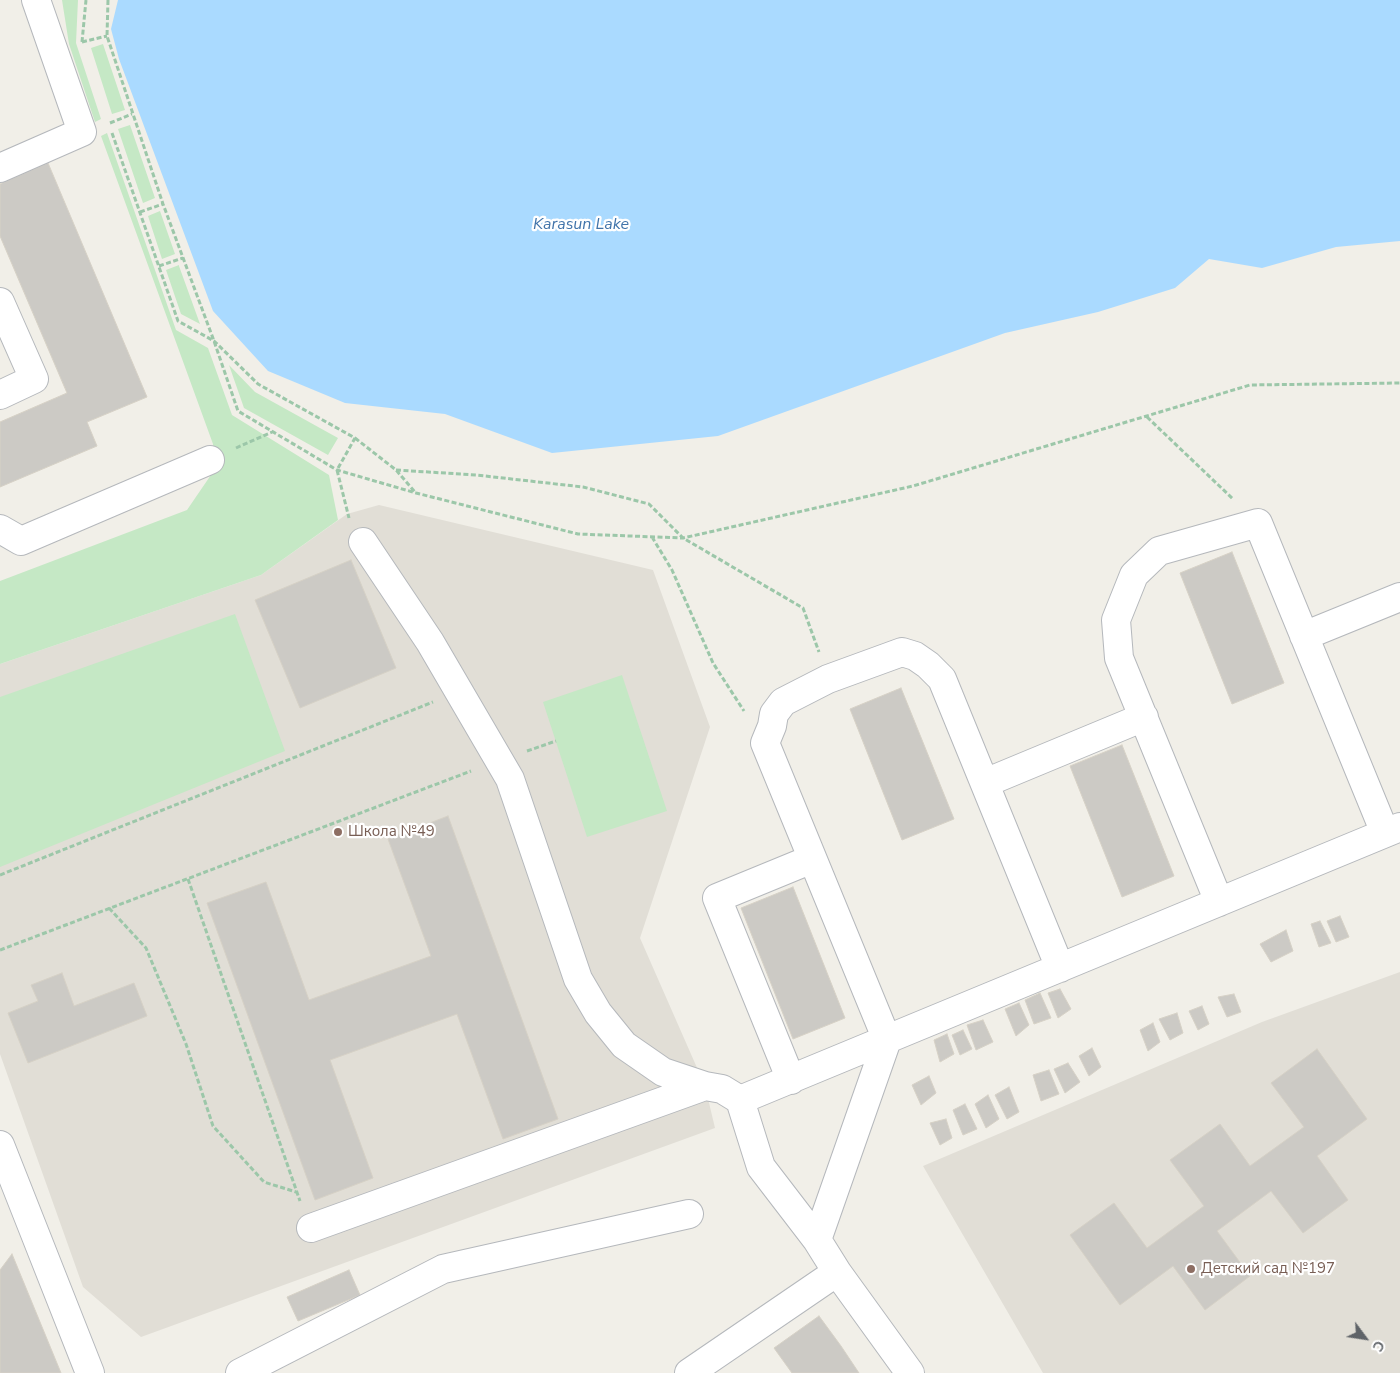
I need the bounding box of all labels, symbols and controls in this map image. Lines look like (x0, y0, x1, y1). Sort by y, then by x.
water label: Karasun Lake (533, 215, 629, 235)
place label: Школа №49 (348, 823, 435, 841)
marker: Школа №49 (332, 826, 344, 838)
place label: Детский сад №197 (1201, 1260, 1335, 1278)
marker: Детский сад №197 (1185, 1263, 1197, 1275)
north arrow (1340, 1313, 1390, 1363)
text: С (1368, 1337, 1389, 1355)

